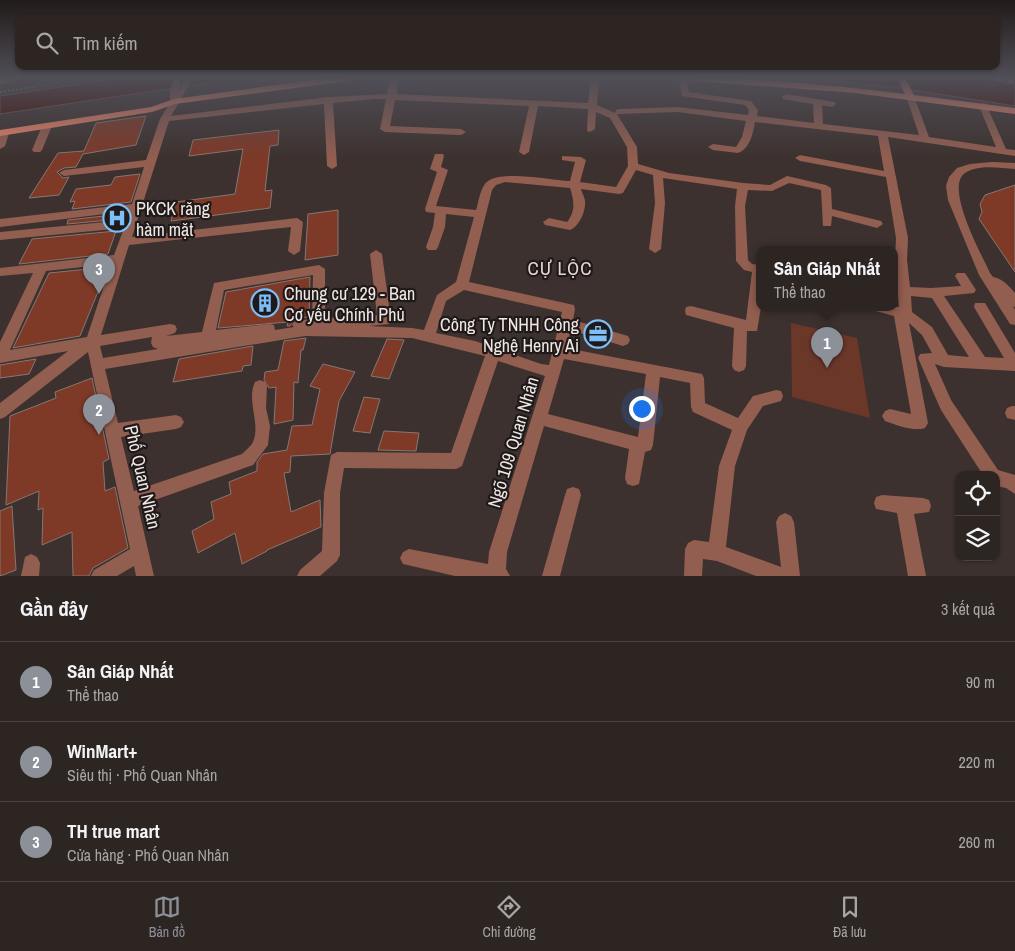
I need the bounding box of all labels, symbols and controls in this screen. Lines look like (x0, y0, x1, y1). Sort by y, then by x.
search box (15, 15, 1000, 70)
icon: search (33, 29, 61, 57)
text: Tìm kiếm (73, 30, 138, 56)
place label: PKCK răng hàm mặt (136, 196, 211, 242)
hospital icon: PKCK răng hàm mặt (102, 203, 132, 233)
popup (756, 246, 898, 311)
pin: 3 (83, 253, 115, 294)
district label: CỰ LỘC (528, 255, 592, 281)
text: Sân Giáp Nhất (774, 255, 880, 281)
place label: Chung cư 129 - Ban Cơ yếu Chính Phủ (284, 281, 415, 327)
text: Thể thao (774, 281, 826, 303)
building icon: Chung cư 129 - Ban Cơ yếu Chính Phủ (250, 288, 280, 318)
place label: Công Ty TNHH Công Nghệ Henry Ai (440, 312, 580, 358)
office icon: Công Ty TNHH Công Nghệ Henry Ai (583, 319, 613, 349)
pin: 1 (811, 327, 843, 368)
street label: Ngõ 109 Quan Nhân (481, 374, 545, 510)
pin: 2 (83, 394, 115, 435)
your location (629, 396, 655, 422)
street label: Phố Quan Nhân (119, 423, 167, 531)
map controls (955, 471, 1000, 561)
button: locate (955, 471, 1000, 516)
button: layers (955, 516, 1000, 561)
text: Gần đây (20, 594, 88, 623)
text: 3 kết quả (941, 598, 995, 620)
text: Sân Giáp Nhất (67, 658, 174, 684)
text: 1 (32, 671, 40, 693)
text: 90 m (966, 671, 995, 693)
text: Thể thao (67, 684, 119, 706)
text: WinMart+ (67, 738, 137, 764)
text: 2 (32, 751, 40, 773)
text: 220 m (959, 751, 995, 773)
text: Siêu thị · Phố Quan Nhân (67, 764, 217, 786)
text: TH true mart (67, 818, 160, 844)
text: 3 (32, 831, 40, 853)
text: 260 m (959, 831, 995, 853)
text: Cửa hàng · Phố Quan Nhân (67, 844, 229, 866)
tab: Bản đồ (149, 893, 185, 941)
tab: Chỉ đường (483, 893, 536, 941)
tab: Đã lưu (833, 893, 866, 941)

